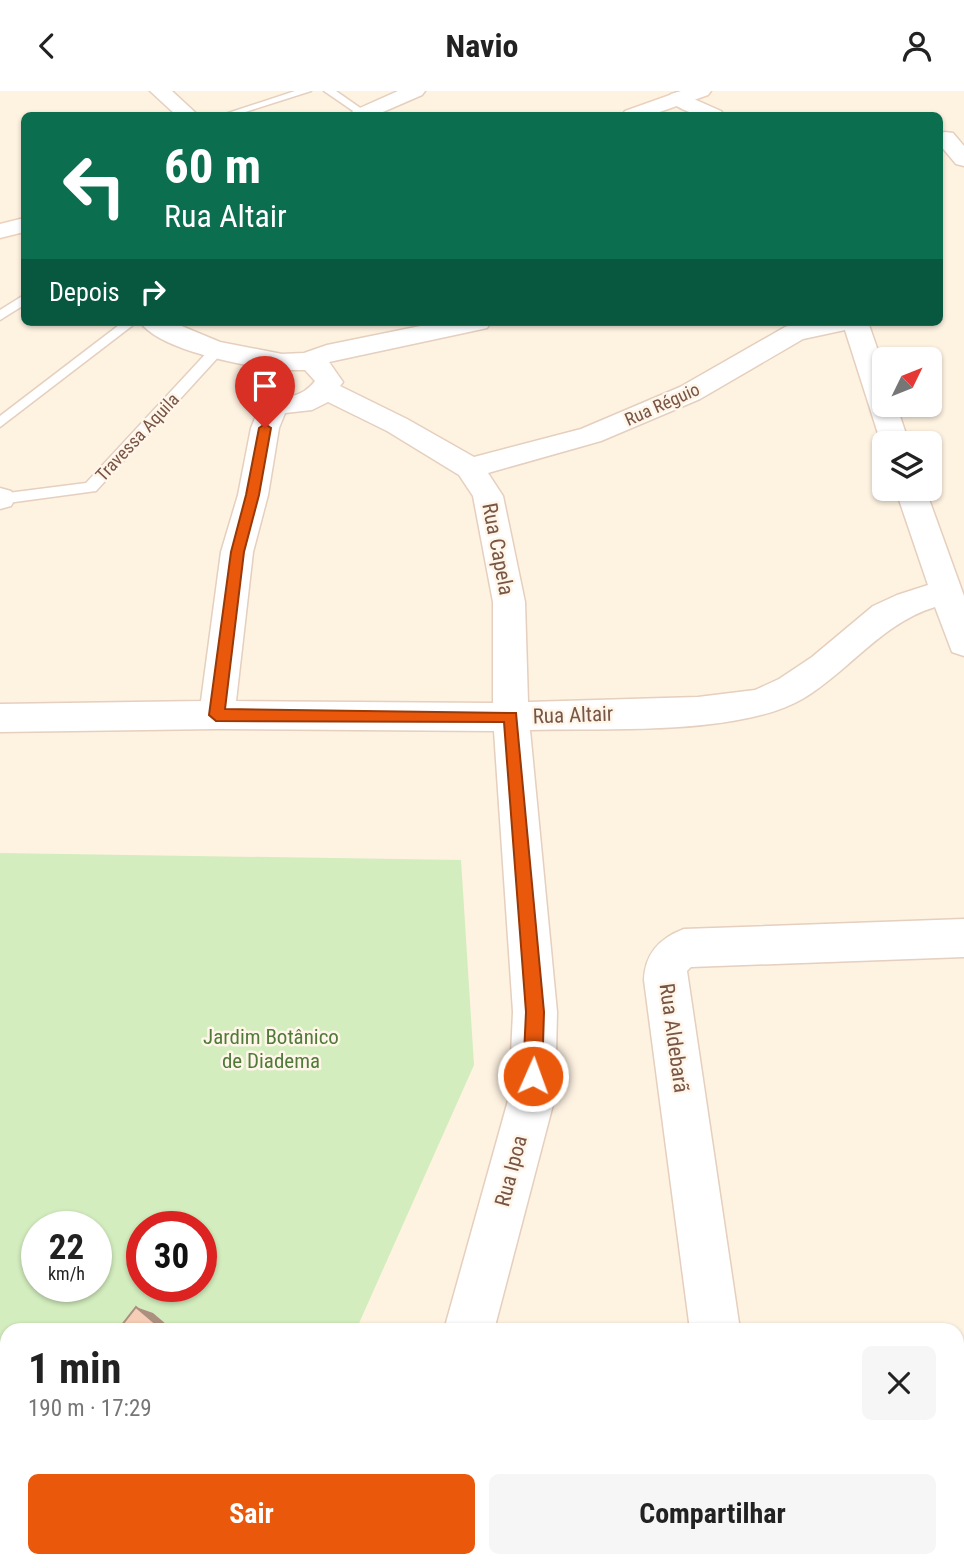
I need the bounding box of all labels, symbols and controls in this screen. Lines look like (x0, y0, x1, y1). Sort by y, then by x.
icon: back (28, 27, 66, 65)
text: Navio (446, 27, 518, 65)
icon: person (898, 27, 936, 65)
text: 60 m (164, 138, 261, 195)
icon: left (49, 140, 140, 231)
text: Rua Altair (164, 197, 287, 235)
icon: right (134, 273, 172, 311)
text: Depois (49, 277, 120, 307)
north arrow (872, 347, 942, 417)
map controls (872, 347, 942, 501)
pin (235, 356, 295, 428)
icon: arrive (246, 367, 284, 405)
street label: Rua Réguio (621, 378, 703, 430)
street label: Travessa Aquila (91, 389, 183, 485)
button: layers (872, 431, 942, 501)
street label: Rua Capela (477, 501, 519, 597)
street label: Rua Altair (532, 702, 614, 728)
street label: Rua Aldebarã (654, 982, 694, 1094)
park label: Jardim Botânico de Diadema (203, 1025, 339, 1073)
position arrow (496, 1039, 570, 1113)
street label: Rua Ipoa (490, 1133, 532, 1209)
speed limit sign: 30 (126, 1211, 217, 1302)
text: 22 (49, 1227, 84, 1268)
text: km/h (48, 1263, 85, 1284)
text: 1 min (28, 1344, 121, 1393)
button: close (862, 1346, 936, 1420)
text: 190 m · 17:29 (28, 1395, 152, 1422)
button: Sair (28, 1474, 475, 1554)
button: Compartilhar (489, 1474, 936, 1554)

